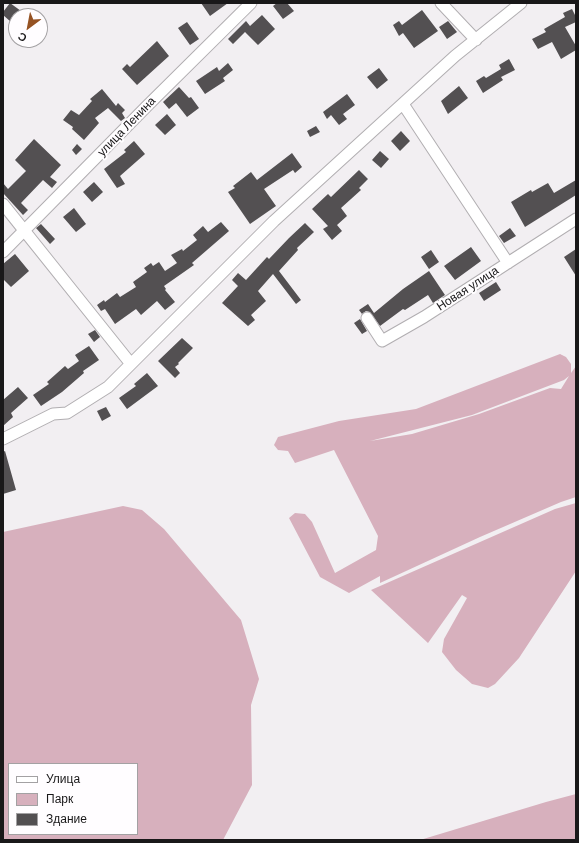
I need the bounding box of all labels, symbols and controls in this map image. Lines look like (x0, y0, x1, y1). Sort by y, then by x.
north arrow (8, 8, 48, 48)
text: С (15, 29, 29, 45)
street label: улица Ленина (95, 94, 159, 160)
street label: Новая улица (434, 264, 502, 314)
legend (8, 763, 138, 835)
text: Улица (46, 771, 80, 787)
text: Парк (46, 791, 73, 807)
text: Здание (46, 811, 87, 827)

